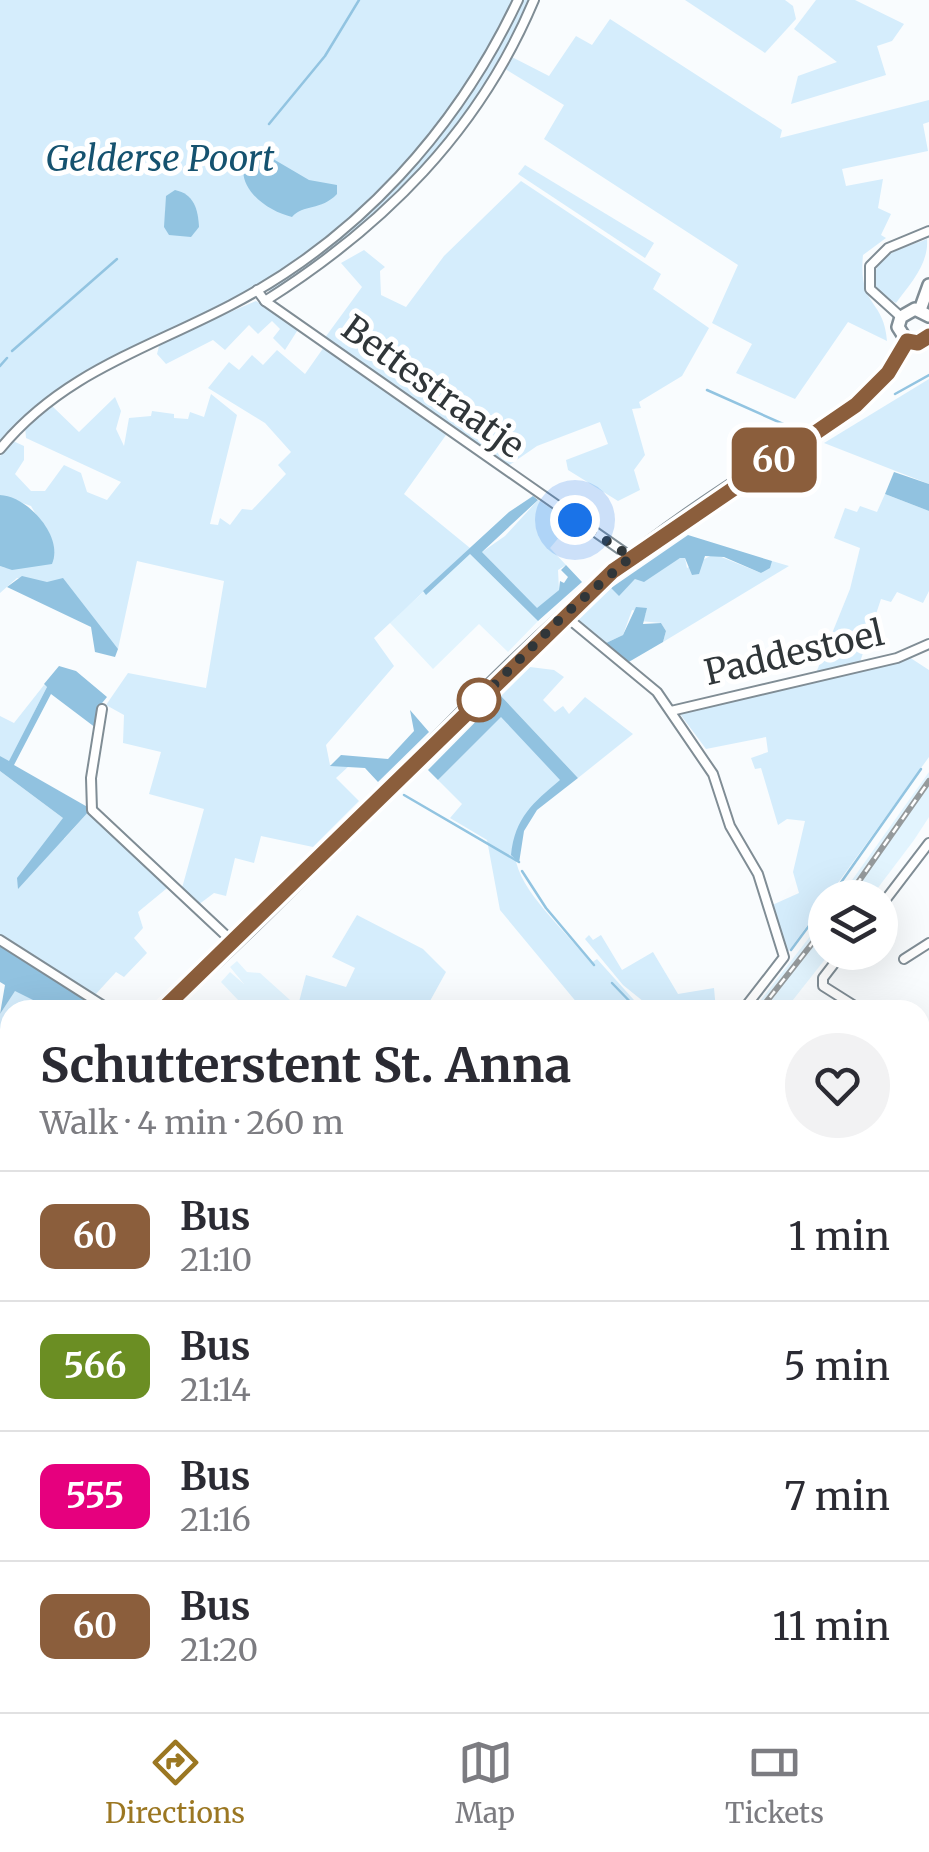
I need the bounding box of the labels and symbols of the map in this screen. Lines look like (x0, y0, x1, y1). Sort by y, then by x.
park label: Gelderse Poort (46, 137, 275, 181)
street label: Bettestraatje (333, 306, 533, 468)
line badge: 60 (729, 428, 819, 492)
your location (550, 495, 600, 545)
street label: Paddestoel (700, 611, 888, 695)
unlabelled marker (458, 679, 500, 721)

